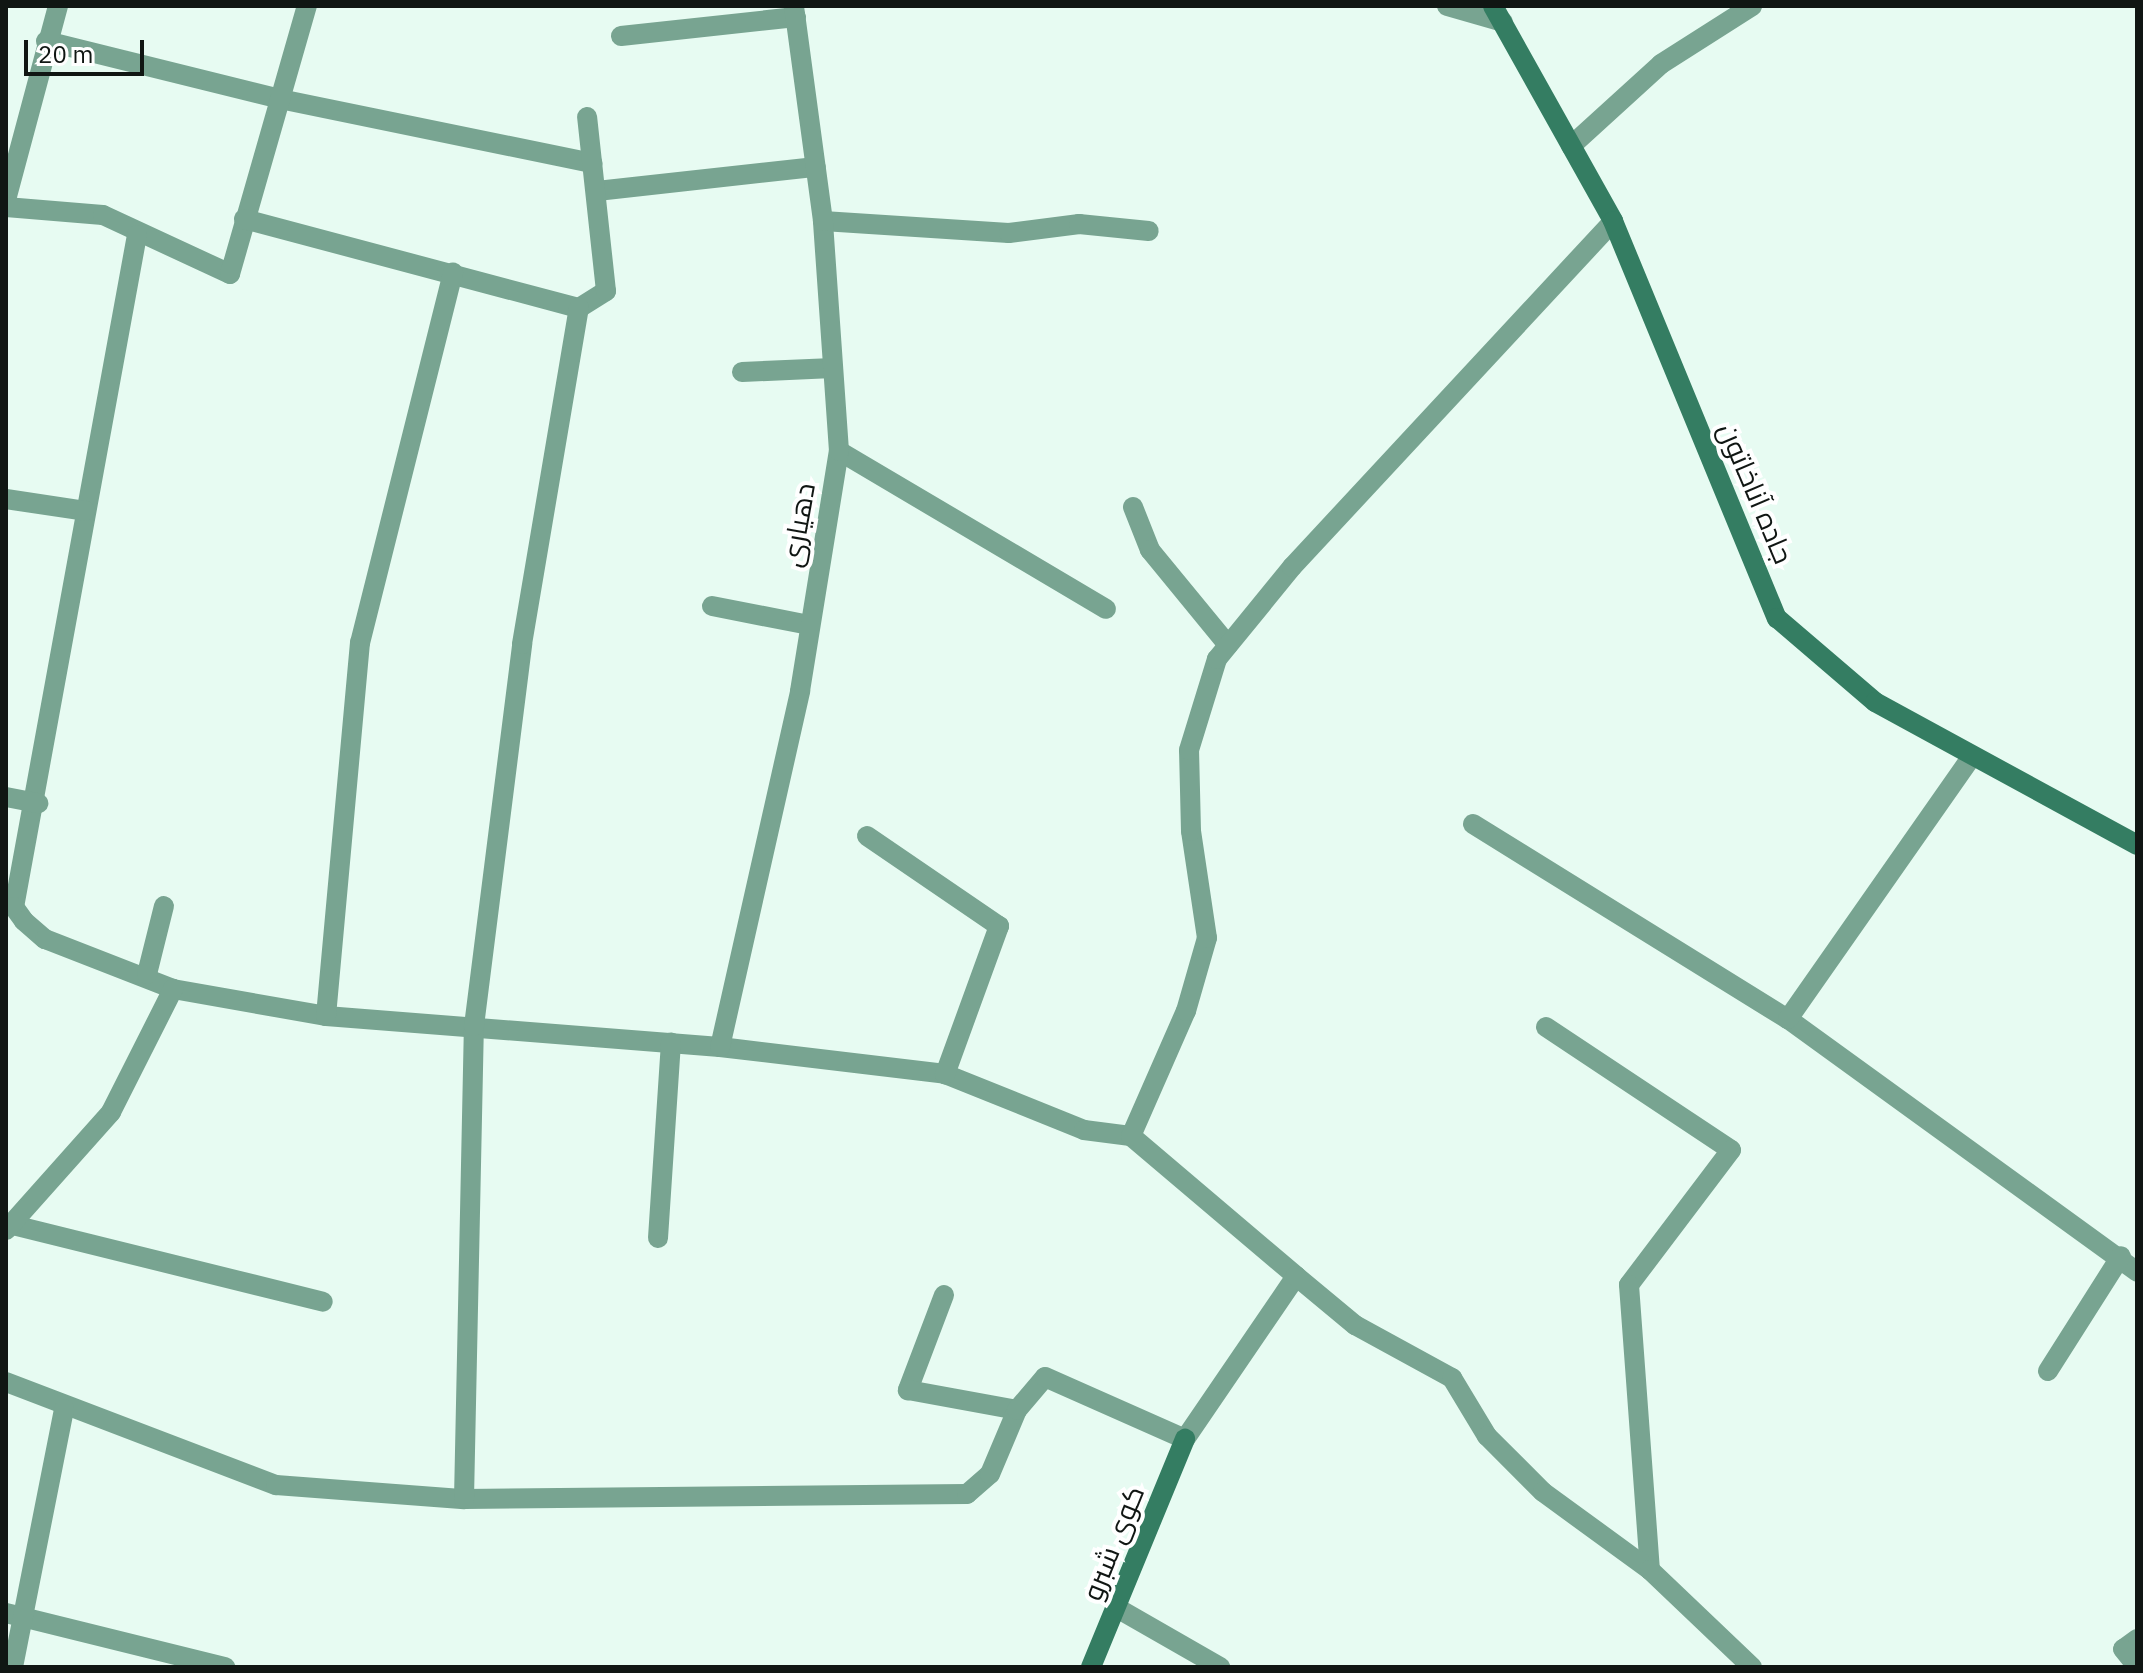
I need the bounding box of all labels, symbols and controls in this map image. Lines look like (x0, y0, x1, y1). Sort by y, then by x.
scale bar (28, 24, 148, 74)
text: 20 m (38, 38, 93, 70)
street label: جاده آناخاتون (1711, 418, 1801, 568)
street label: دهیاری (774, 480, 822, 570)
street label: کوی شبرو (1075, 1481, 1151, 1605)

